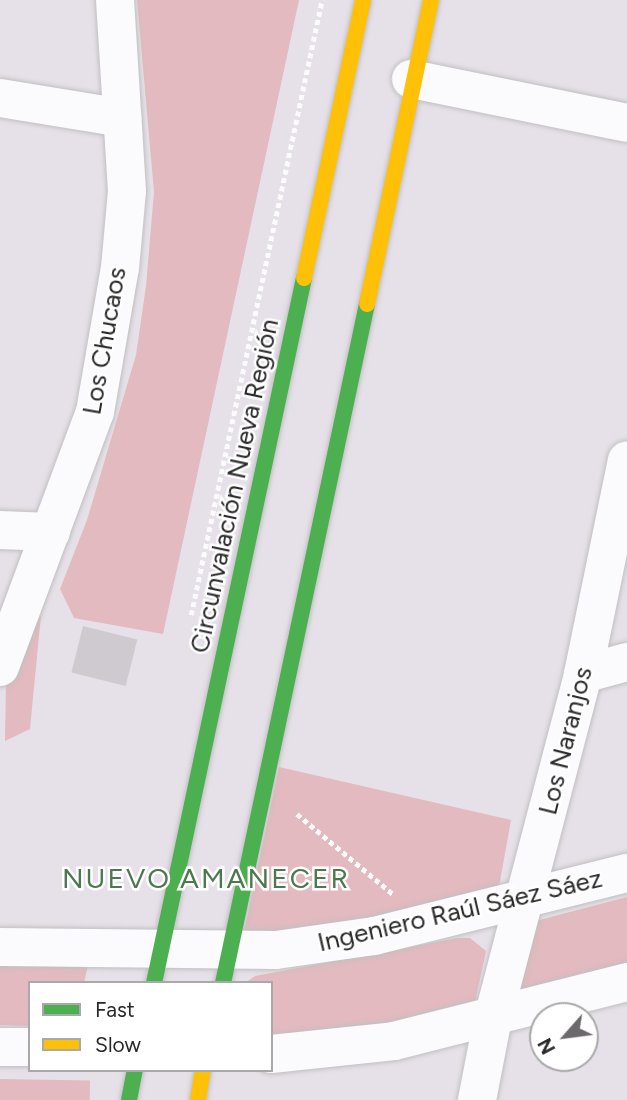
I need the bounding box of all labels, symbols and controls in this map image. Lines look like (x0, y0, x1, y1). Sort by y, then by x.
street label: Los Chucaos (77, 265, 133, 417)
street label: Circunvalación Nueva Región (184, 316, 286, 656)
street label: Los Naranjos (533, 664, 599, 818)
district label: NUEVO AMANECER (64, 861, 348, 895)
street label: Ingeniero Raúl Sáez Sáez (315, 863, 605, 959)
legend (28, 981, 273, 1072)
text: Fast (95, 997, 135, 1022)
north arrow (529, 1002, 599, 1072)
text: Slow (95, 1032, 141, 1057)
text: N (533, 1034, 560, 1058)

